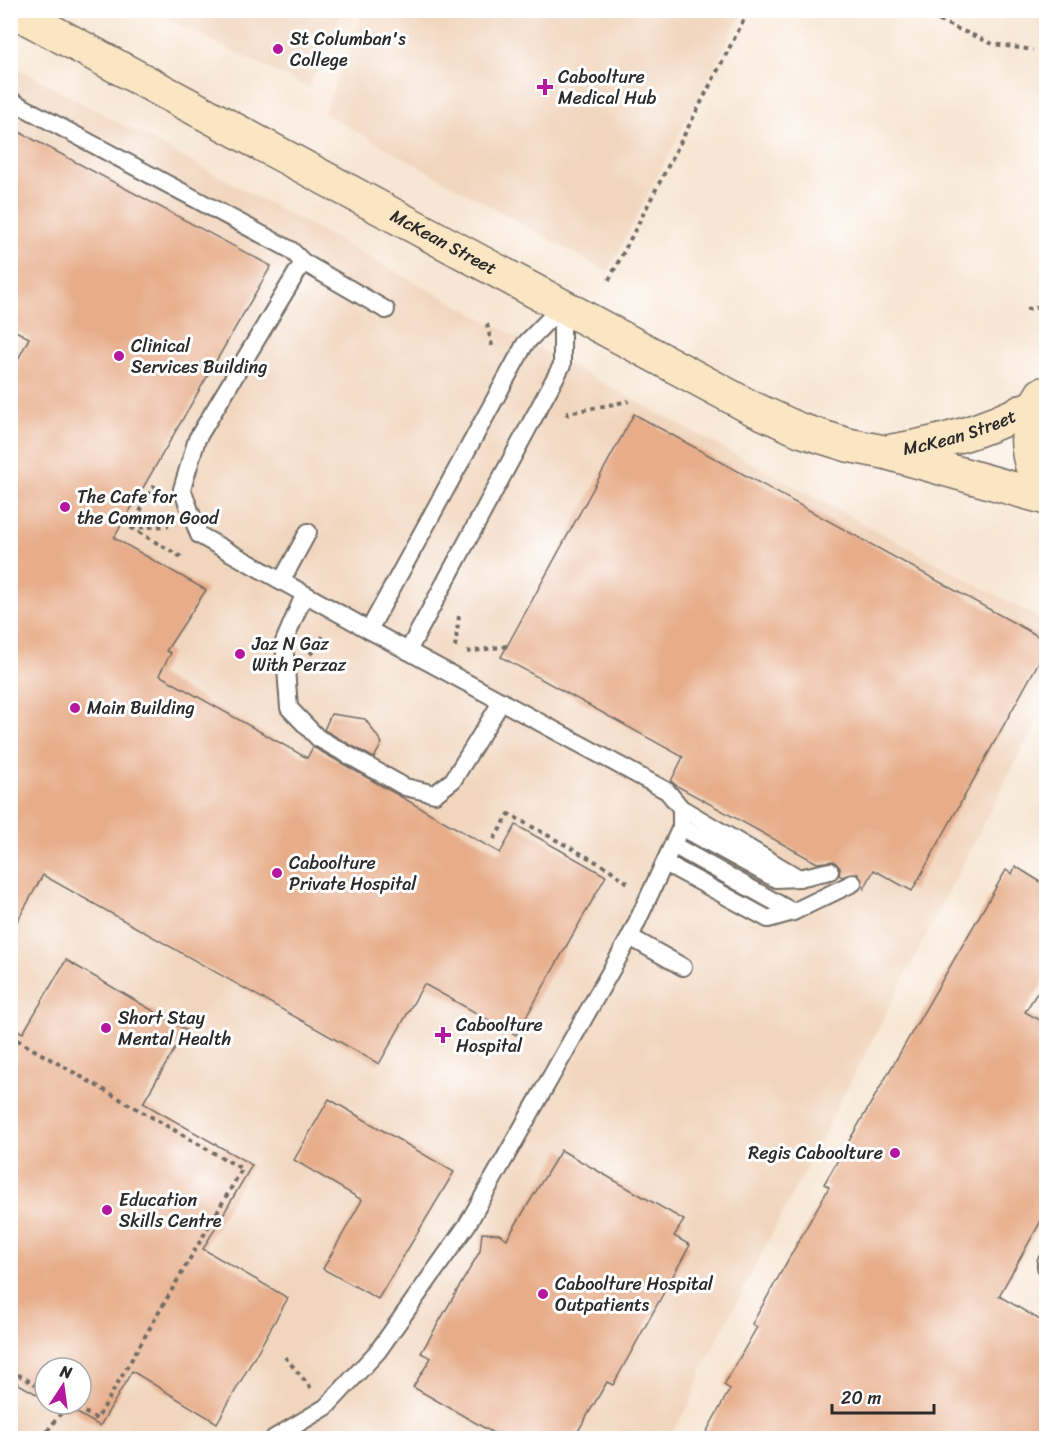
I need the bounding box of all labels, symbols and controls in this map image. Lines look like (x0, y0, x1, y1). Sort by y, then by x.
place label: St Columban's College (290, 23, 406, 76)
marker: St Columban's College (271, 42, 285, 56)
place label: Caboolture Medical Hub (558, 61, 657, 114)
marker: Caboolture Medical Hub (536, 78, 554, 96)
street label: McKean Street (384, 200, 503, 284)
place label: Clinical Services Building (131, 330, 267, 383)
marker: Clinical Services Building (112, 349, 126, 363)
street label: McKean Street (900, 400, 1022, 465)
place label: The Cafe for the Common Good (77, 481, 220, 534)
marker: The Cafe for the Common Good (58, 500, 72, 514)
place label: Jaz N Gaz With Perzaz (251, 628, 347, 681)
marker: Jaz N Gaz With Perzaz (233, 647, 247, 661)
place label: Main Building (87, 692, 195, 724)
marker: Main Building (68, 701, 82, 715)
place label: Caboolture Private Hospital (289, 847, 417, 900)
marker: Caboolture Private Hospital (270, 866, 284, 880)
place label: Short Stay Mental Health (118, 1002, 231, 1055)
place label: Caboolture Hospital (456, 1009, 543, 1062)
marker: Short Stay Mental Health (99, 1021, 113, 1035)
marker: Caboolture Hospital (434, 1026, 452, 1044)
place label: Regis Caboolture (748, 1137, 883, 1169)
marker: Regis Caboolture (888, 1146, 902, 1160)
place label: Education Skills Centre (119, 1184, 222, 1237)
marker: Education Skills Centre (100, 1203, 114, 1217)
place label: Caboolture Hospital Outpatients (555, 1268, 714, 1321)
marker: Caboolture Hospital Outpatients (536, 1287, 550, 1301)
north arrow (33, 1356, 93, 1416)
text: N (57, 1356, 76, 1387)
scale bar (832, 1377, 934, 1415)
text: 20 m (841, 1382, 881, 1414)

